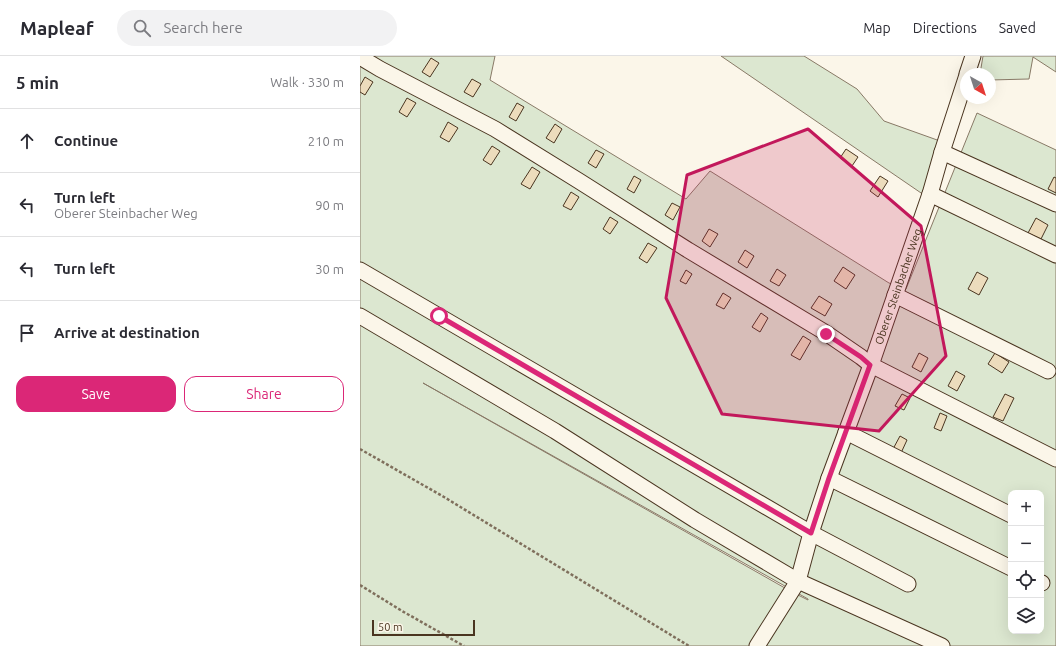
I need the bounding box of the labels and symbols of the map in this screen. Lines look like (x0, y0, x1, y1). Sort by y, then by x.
north arrow (960, 68, 996, 104)
street label: Oberer Steinbacher Weg (873, 227, 924, 346)
route start (430, 307, 448, 325)
route end (817, 325, 835, 343)
scale bar (372, 618, 475, 637)

